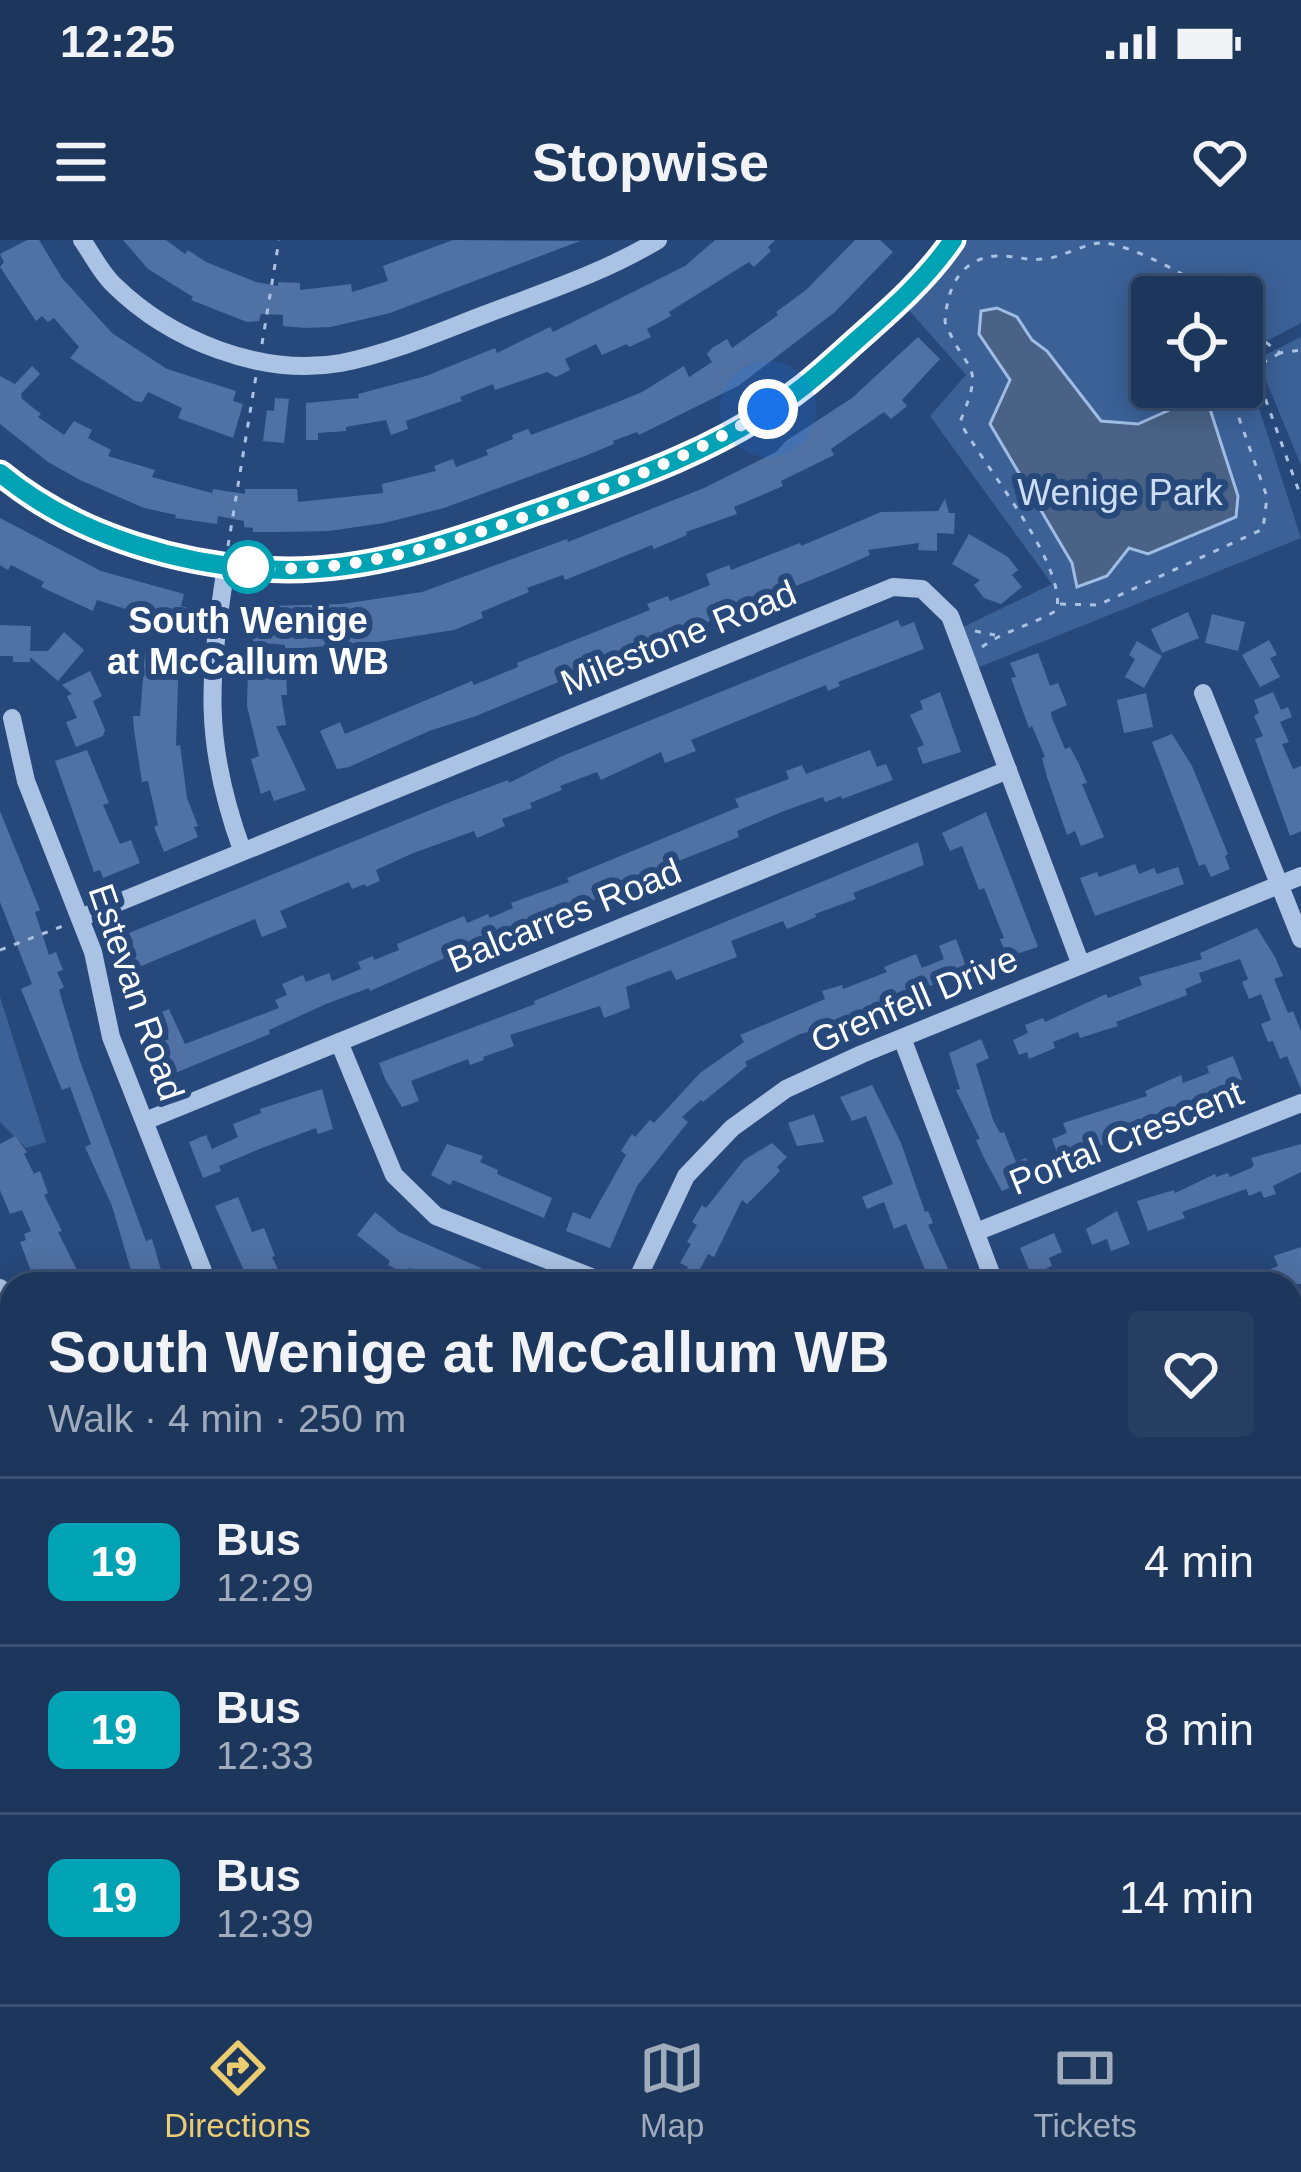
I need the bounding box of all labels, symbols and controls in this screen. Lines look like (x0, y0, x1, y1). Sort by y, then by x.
text: 12:25 (60, 16, 175, 67)
icon: menu (48, 129, 114, 195)
icon: heart (1187, 129, 1253, 195)
text: Stopwise (532, 132, 769, 192)
map controls (1131, 276, 1263, 408)
button: locate (1131, 276, 1263, 408)
your location (738, 379, 798, 439)
park label: Wenige Park (1017, 472, 1224, 513)
marker: South Wenige at McCallum WB (223, 542, 273, 592)
street label: Milestone Road (555, 572, 802, 703)
place label: South Wenige at McCallum WB (107, 600, 389, 682)
street label: Balcarres Road (441, 850, 687, 981)
street label: Estevan Road (80, 879, 193, 1106)
street label: Grenfell Drive (805, 938, 1023, 1061)
street label: Portal Crescent (1003, 1072, 1249, 1203)
button: heart (1128, 1311, 1254, 1437)
text: South Wenige at McCallum WB (48, 1320, 889, 1384)
text: Walk · 4 min · 250 m (48, 1397, 406, 1440)
text: Bus (216, 1514, 301, 1565)
text: 4 min (1144, 1536, 1254, 1587)
text: 19 (91, 1538, 137, 1585)
text: 12:29 (216, 1566, 314, 1609)
text: Bus (216, 1682, 301, 1733)
text: 8 min (1144, 1704, 1254, 1755)
text: 19 (91, 1706, 137, 1753)
text: 12:33 (216, 1734, 314, 1777)
text: Bus (216, 1850, 301, 1901)
text: 14 min (1119, 1872, 1254, 1923)
text: 19 (91, 1874, 137, 1921)
text: 12:39 (216, 1902, 314, 1945)
tab: Directions (164, 2035, 311, 2145)
tab: Map (639, 2035, 705, 2145)
tab: Tickets (1034, 2035, 1137, 2145)

